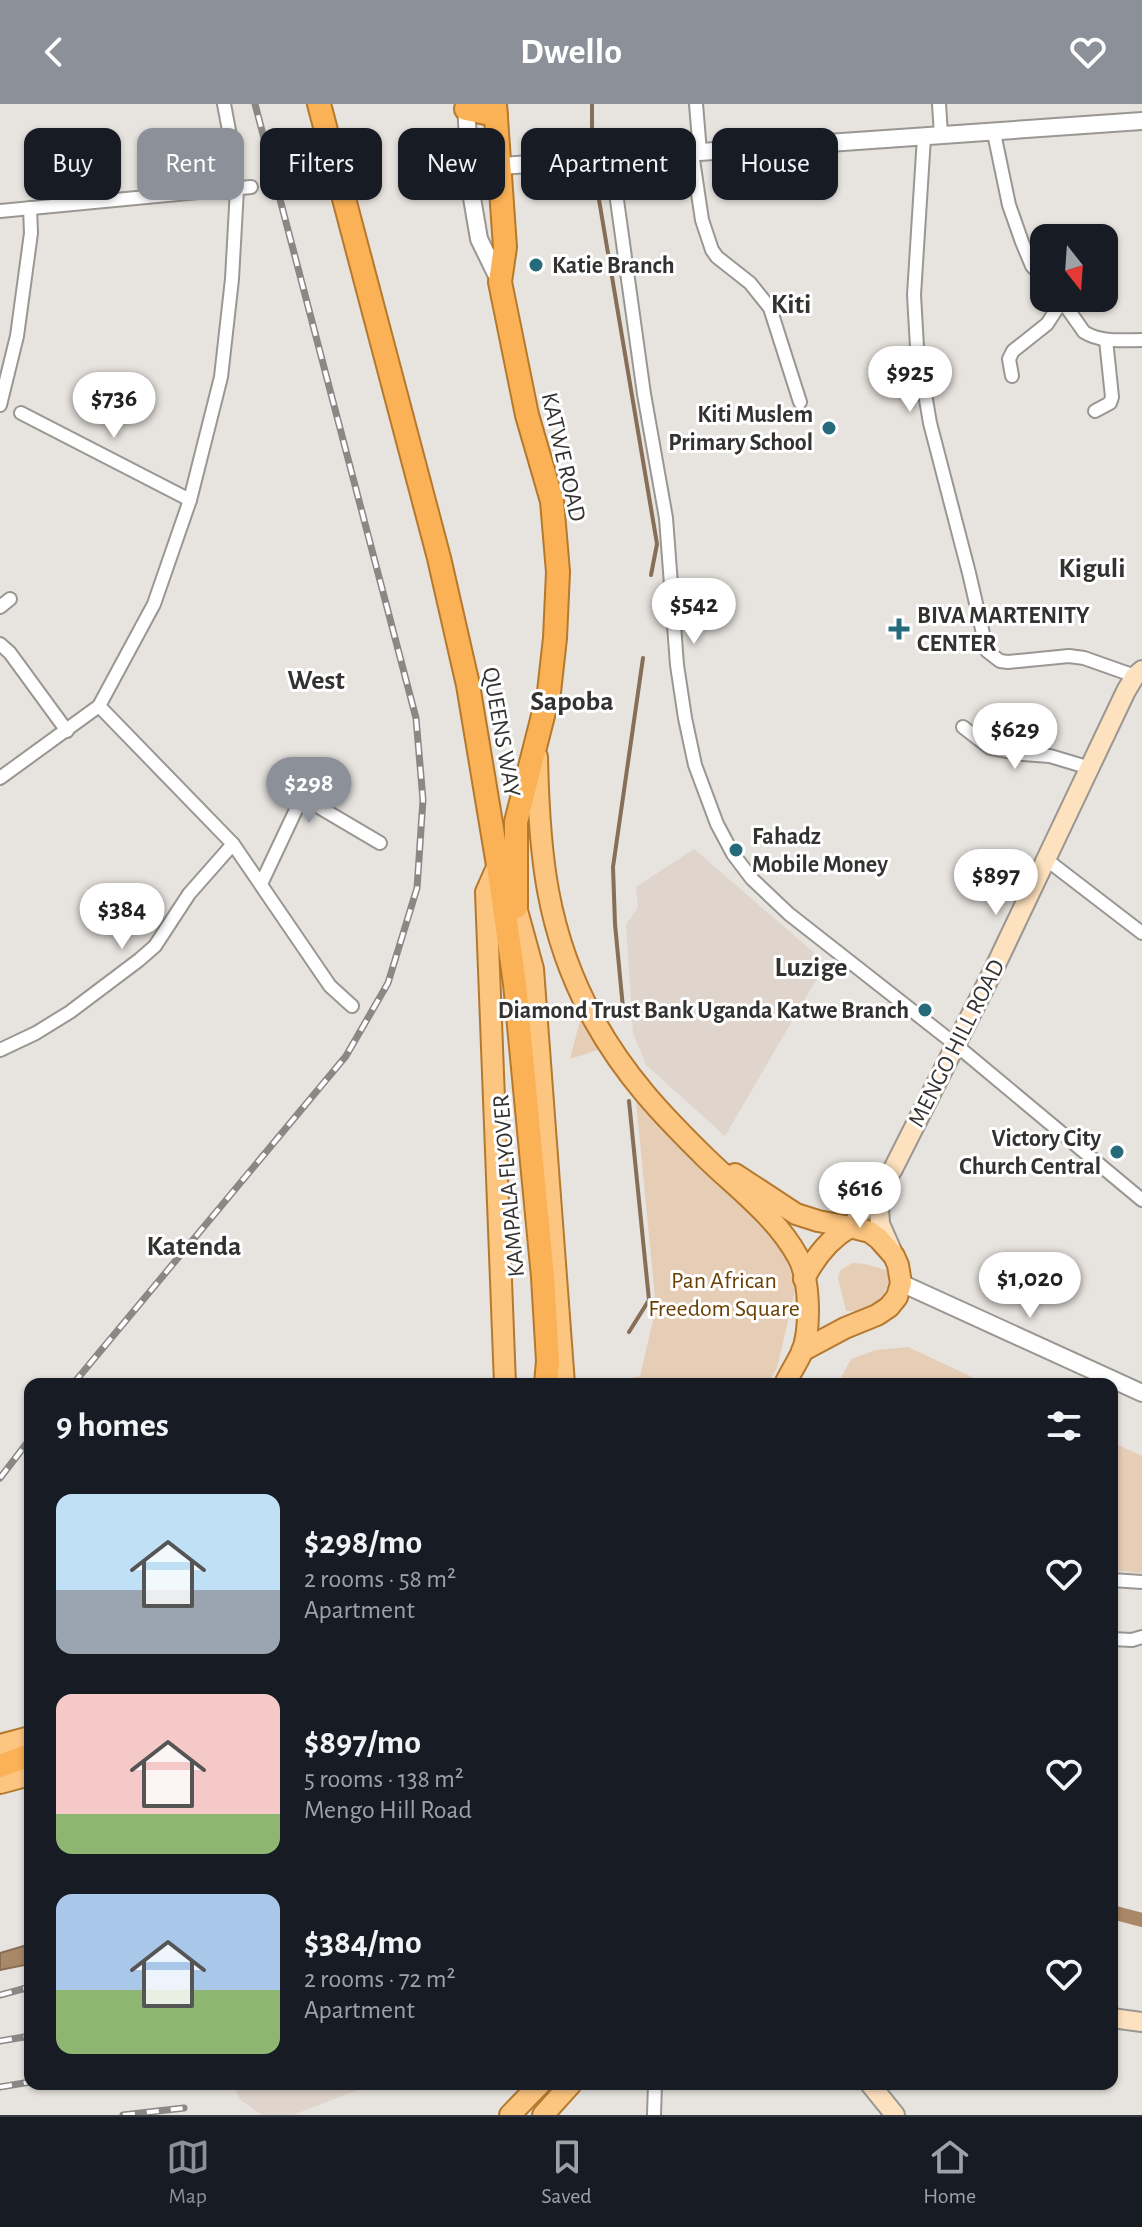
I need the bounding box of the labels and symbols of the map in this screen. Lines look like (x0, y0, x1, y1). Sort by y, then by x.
north arrow (1030, 224, 1118, 312)
place label: Katie Branch (552, 254, 675, 278)
marker: Katie Branch (527, 256, 545, 274)
district label: Kiti (771, 291, 811, 319)
pin: $925 (863, 346, 957, 414)
pin: $736 (67, 372, 161, 440)
street label: KATWE ROAD (537, 390, 590, 524)
place label: Kiti Muslem Primary School (668, 403, 813, 455)
marker: Kiti Muslem Primary School (820, 419, 838, 437)
district label: Kiguli (1059, 555, 1125, 583)
pin: $542 (647, 578, 741, 646)
place label: BIVA MARTENITY CENTER (917, 604, 1090, 656)
marker: BIVA MARTENITY CENTER (888, 618, 910, 640)
street label: QUEENS WAY (478, 665, 524, 799)
district label: West (287, 667, 345, 695)
district label: Sapoba (530, 688, 614, 716)
pin: $629 (968, 703, 1062, 771)
pin: $298 (262, 757, 356, 825)
place label: Fahadz Mobile Money (752, 825, 888, 877)
marker: Fahadz Mobile Money (727, 841, 745, 859)
pin: $897 (949, 849, 1043, 917)
pin: $384 (75, 883, 169, 951)
district label: Luzige (774, 954, 848, 982)
street label: MENGO HILL ROAD (904, 956, 1009, 1131)
place label: Diamond Trust Bank Uganda Katwe Branch (498, 999, 909, 1023)
marker: Diamond Trust Bank Uganda Katwe Branch (916, 1001, 934, 1019)
street label: KAMPALA FLYOVER (489, 1094, 529, 1278)
place label: Victory City Church Central (959, 1127, 1101, 1179)
marker: Victory City Church Central (1108, 1143, 1126, 1161)
pin: $616 (813, 1162, 907, 1230)
district label: Katenda (146, 1233, 242, 1261)
pin: $1,020 (965, 1252, 1095, 1320)
park label: Pan African Freedom Square (648, 1269, 800, 1321)

